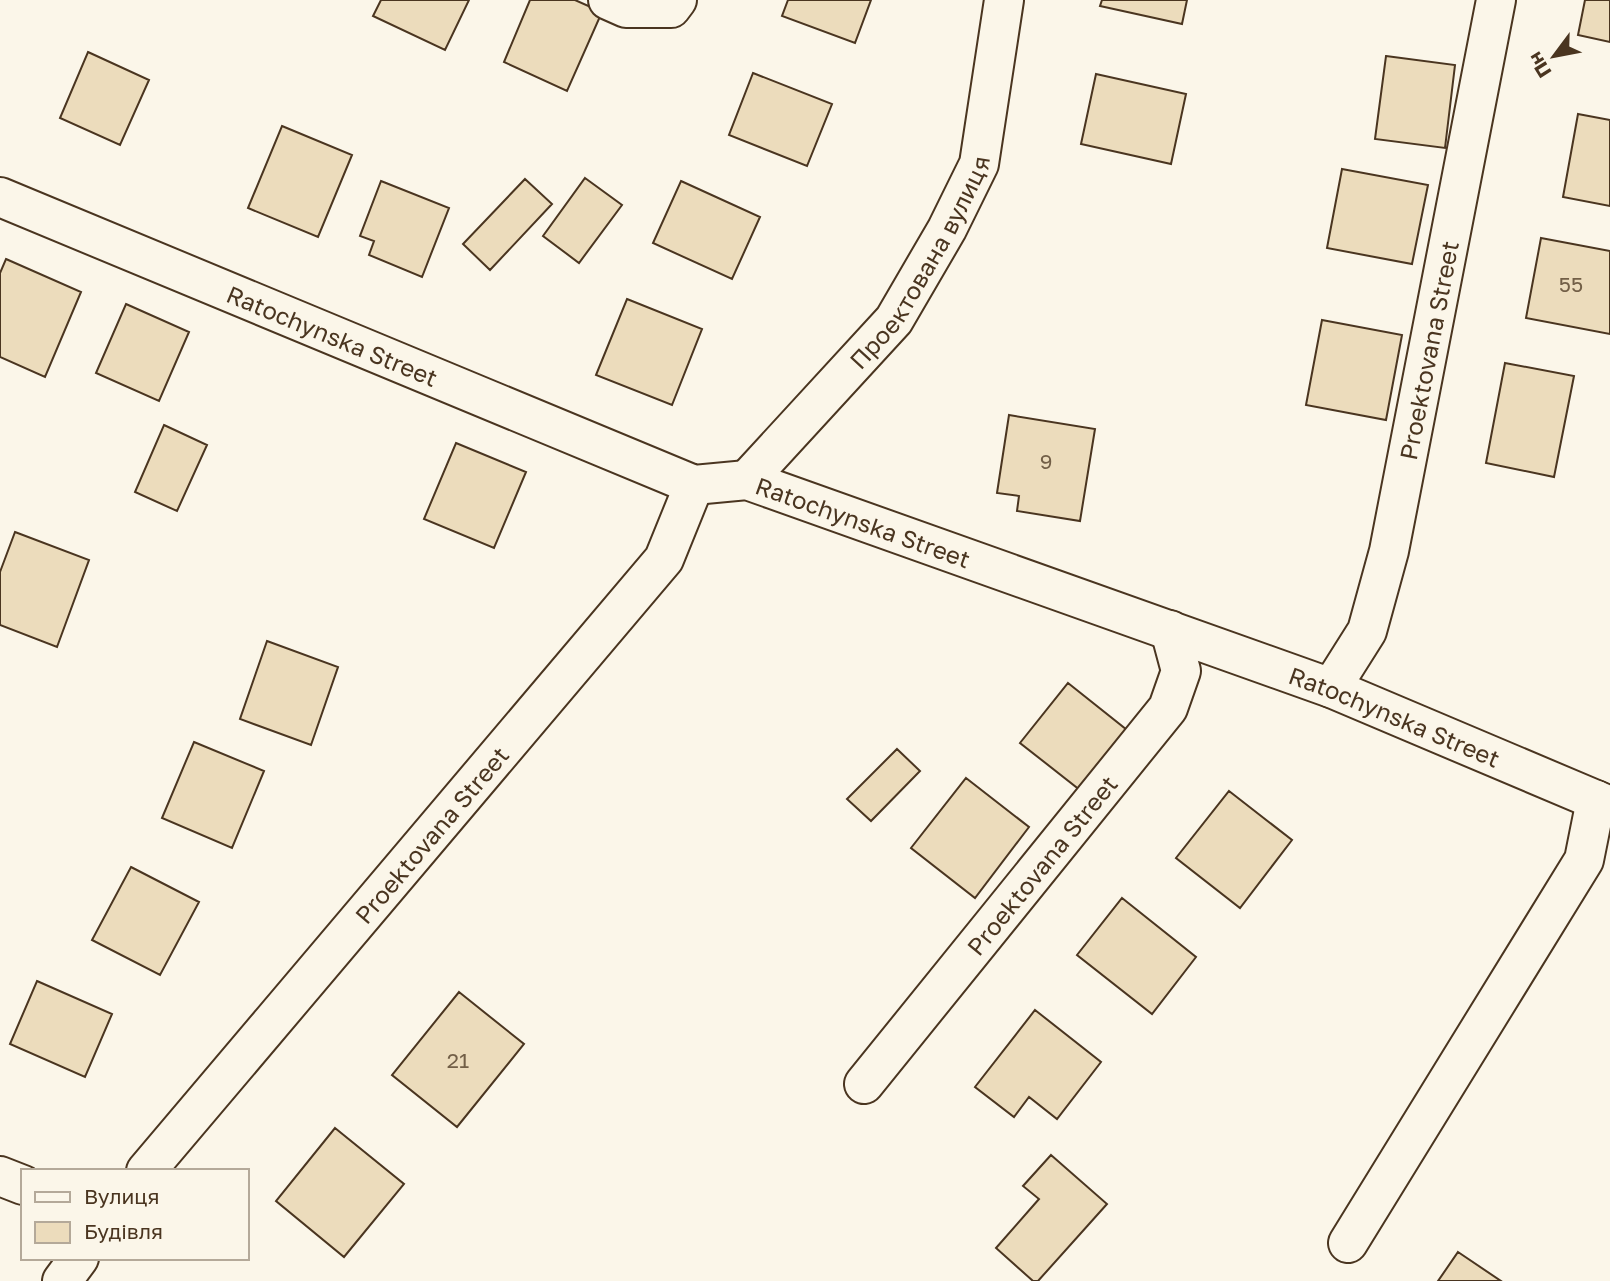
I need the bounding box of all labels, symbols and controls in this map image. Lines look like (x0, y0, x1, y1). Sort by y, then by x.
north arrow (1519, 21, 1589, 91)
text: Пн (1523, 48, 1556, 82)
street label: Проектована вулиця (843, 154, 995, 374)
street label: Proektovana Street (1393, 238, 1463, 462)
house number: 55 (1559, 271, 1583, 297)
street label: Ratochynska Street (223, 278, 442, 392)
house number: 9 (1040, 448, 1052, 474)
street label: Ratochynska Street (752, 470, 974, 573)
street label: Ratochynska Street (1285, 660, 1505, 772)
street label: Proektovana Street (348, 740, 514, 929)
street label: Proektovana Street (960, 769, 1123, 960)
house number: 21 (447, 1047, 469, 1073)
legend (21, 1169, 248, 1260)
text: Вулиця (84, 1183, 160, 1209)
text: Будівля (84, 1218, 163, 1244)

